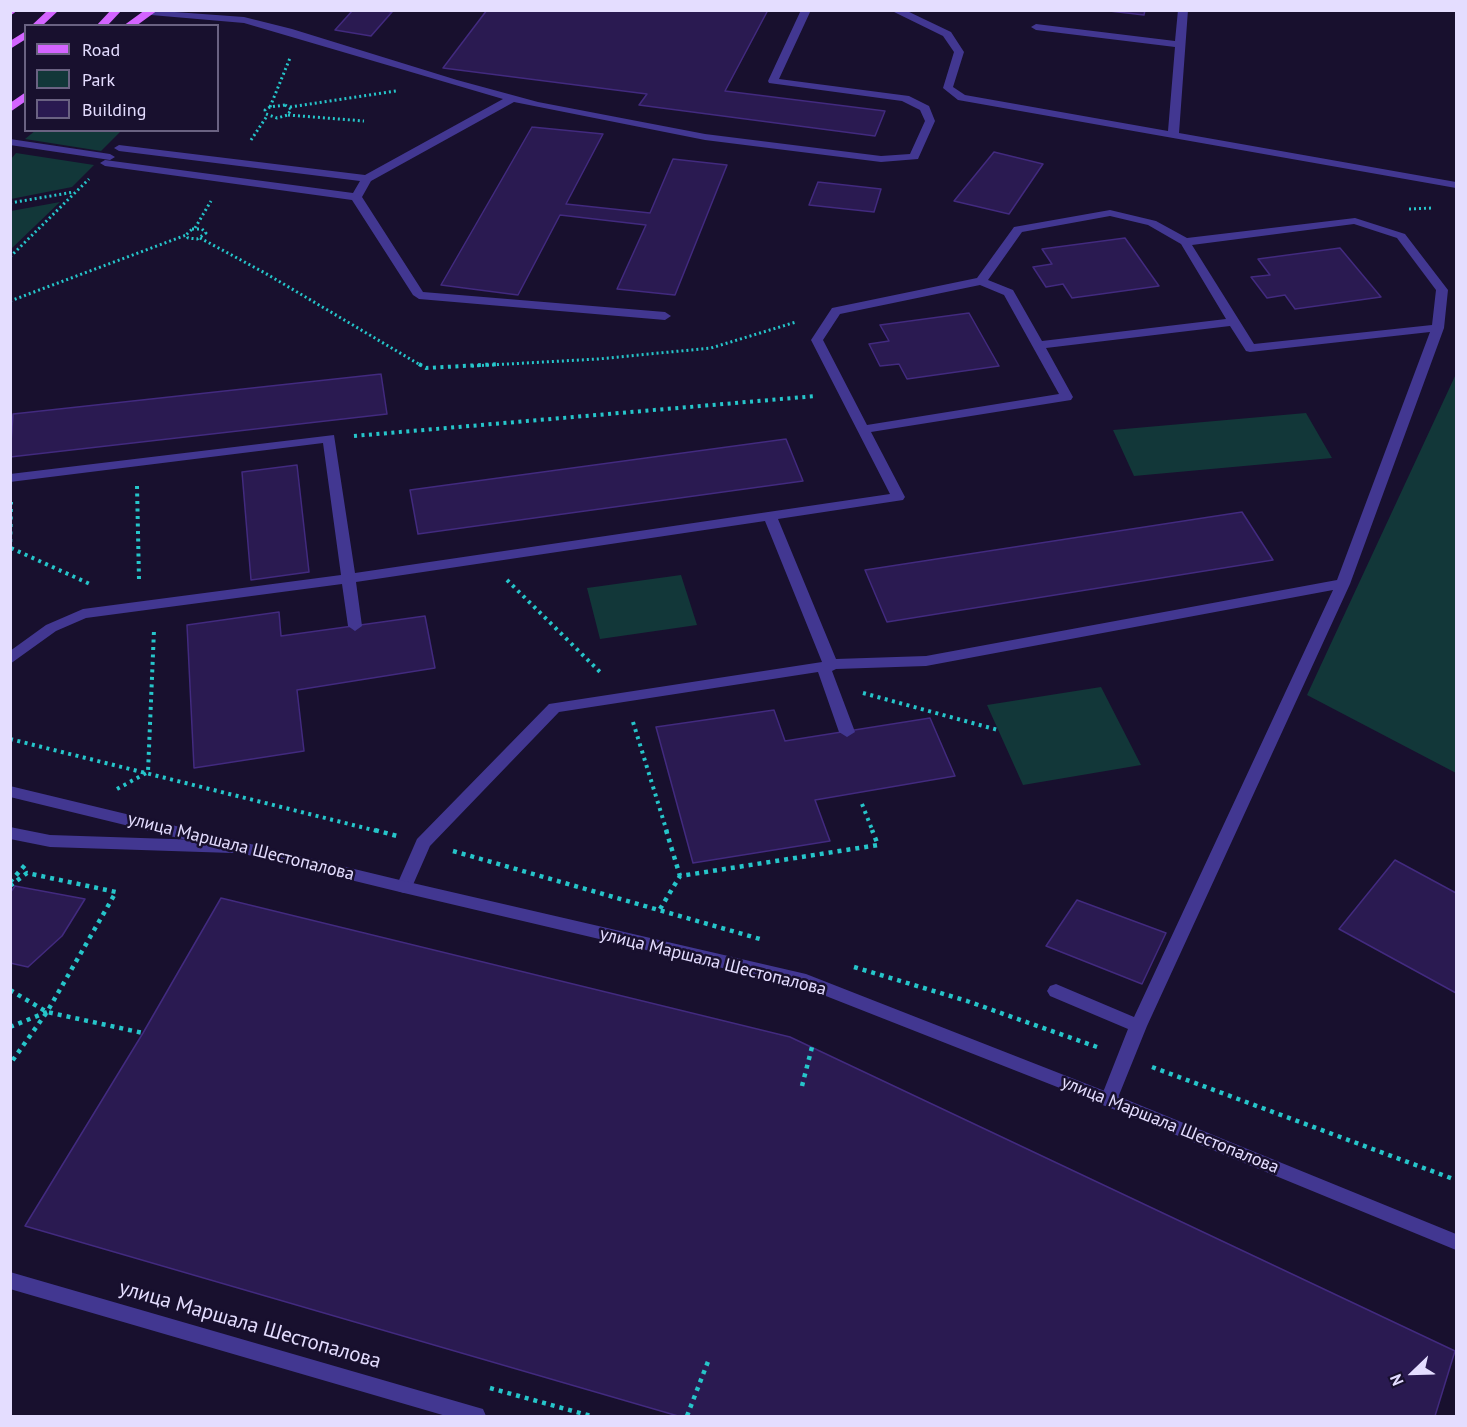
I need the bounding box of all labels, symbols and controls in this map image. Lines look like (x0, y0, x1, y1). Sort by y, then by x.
legend (24, 24, 219, 132)
text: Road (82, 38, 120, 61)
text: Park (82, 68, 115, 91)
text: Building (82, 98, 146, 121)
street label: улица Маршала Шестопалова (125, 808, 357, 886)
street label: улица Маршала Шестопалова (597, 923, 829, 1001)
street label: улица Маршала Шестопалова (1058, 1071, 1282, 1179)
street label: улица Маршала Шестопалова (116, 1275, 384, 1375)
north arrow (1383, 1343, 1443, 1403)
text: N (1385, 1371, 1408, 1389)

